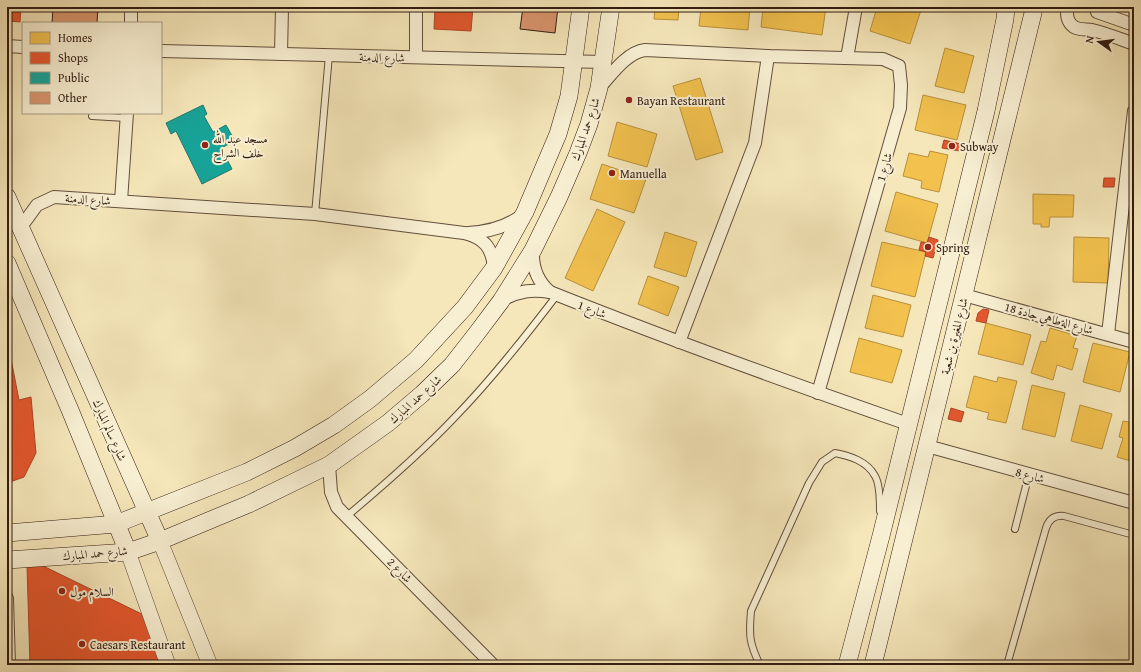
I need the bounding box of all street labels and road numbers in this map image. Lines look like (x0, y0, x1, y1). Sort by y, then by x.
street label: شارع الدمنة (359, 48, 405, 69)
street label: شارع حمد المبارك (566, 95, 607, 164)
street label: شارع 1 (872, 150, 899, 184)
street label: شارع الدمنة (64, 189, 112, 212)
street label: شارع 1 (574, 296, 609, 325)
street label: شارع المغيرة بن شعبة (936, 296, 975, 377)
street label: شارع الةطاهي جادة 18 (1002, 298, 1095, 341)
street label: شارع حمد المبارك (385, 371, 447, 430)
street label: شارع سالم المبارك (86, 396, 131, 465)
street label: شارع 8 (1013, 463, 1047, 490)
street label: شارع حمد المبارك (62, 542, 129, 567)
street label: شارع 2 (382, 554, 416, 589)

